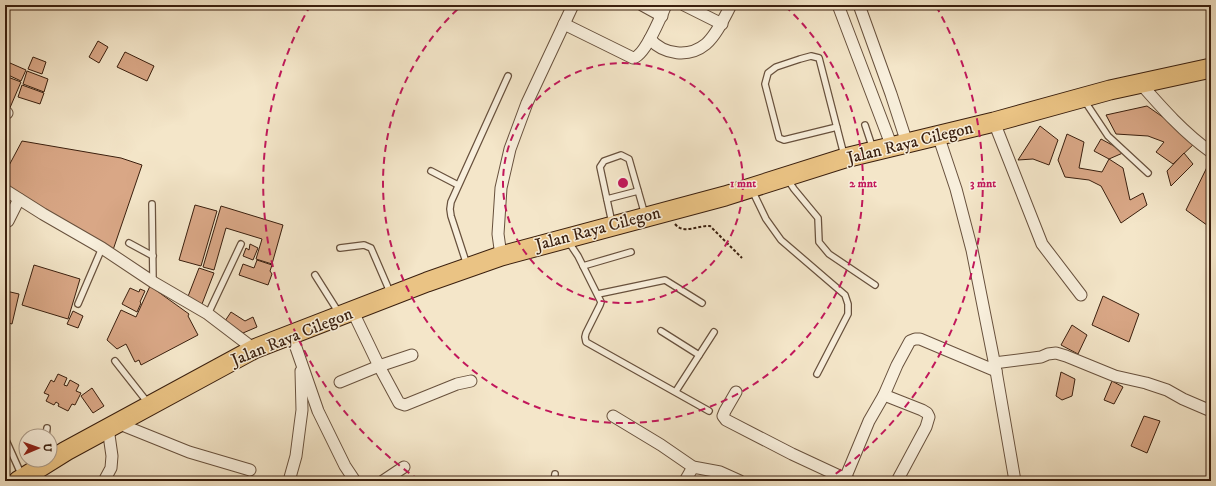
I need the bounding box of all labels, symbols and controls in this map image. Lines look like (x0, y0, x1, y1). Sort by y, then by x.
street label: Jalan Raya Cilegon (843, 117, 975, 170)
centre of rings (616, 176, 630, 190)
text: 1 mnt (730, 176, 756, 191)
text: 2 mnt (849, 176, 877, 191)
text: 3 mnt (970, 176, 996, 191)
street label: Jalan Raya Cilegon (531, 202, 663, 257)
street label: Jalan Raya Cilegon (226, 303, 356, 372)
north arrow (18, 428, 58, 468)
text: U (40, 443, 54, 453)

